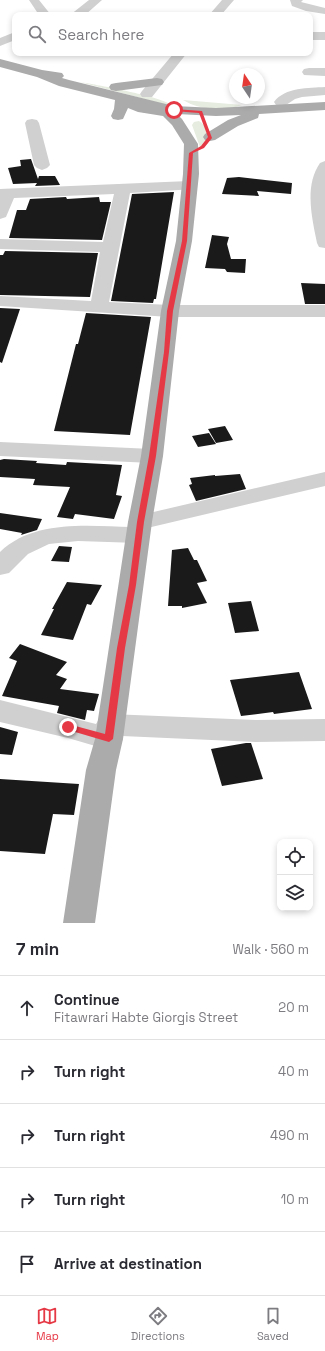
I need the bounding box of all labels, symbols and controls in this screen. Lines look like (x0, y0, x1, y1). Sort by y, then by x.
search box (12, 12, 313, 56)
icon: search (26, 23, 48, 45)
text: Search here (58, 25, 144, 44)
north arrow (229, 68, 265, 104)
route start (165, 101, 183, 119)
route end (59, 718, 77, 736)
map controls (277, 839, 313, 911)
button: locate (277, 839, 313, 875)
button: layers (277, 875, 313, 911)
text: 7 min (16, 938, 59, 960)
text: Walk · 560 m (232, 941, 309, 958)
text: Continue (54, 990, 120, 1009)
icon: ahead (16, 997, 38, 1019)
text: 20 m (278, 999, 309, 1016)
text: Fitawrari Habte Giorgis Street (54, 1009, 238, 1026)
icon: right (16, 1061, 38, 1083)
text: Turn right (54, 1062, 125, 1081)
text: 40 m (278, 1063, 309, 1080)
icon: right (16, 1125, 38, 1147)
text: Turn right (54, 1126, 125, 1145)
text: 490 m (270, 1127, 309, 1144)
icon: right (16, 1189, 38, 1211)
text: Turn right (54, 1190, 125, 1209)
text: 10 m (281, 1191, 309, 1208)
icon: arrive (16, 1253, 38, 1275)
text: Arrive at destination (54, 1254, 202, 1273)
tab: Map (36, 1305, 59, 1343)
tab: Directions (131, 1305, 185, 1343)
tab: Saved (257, 1305, 289, 1343)

